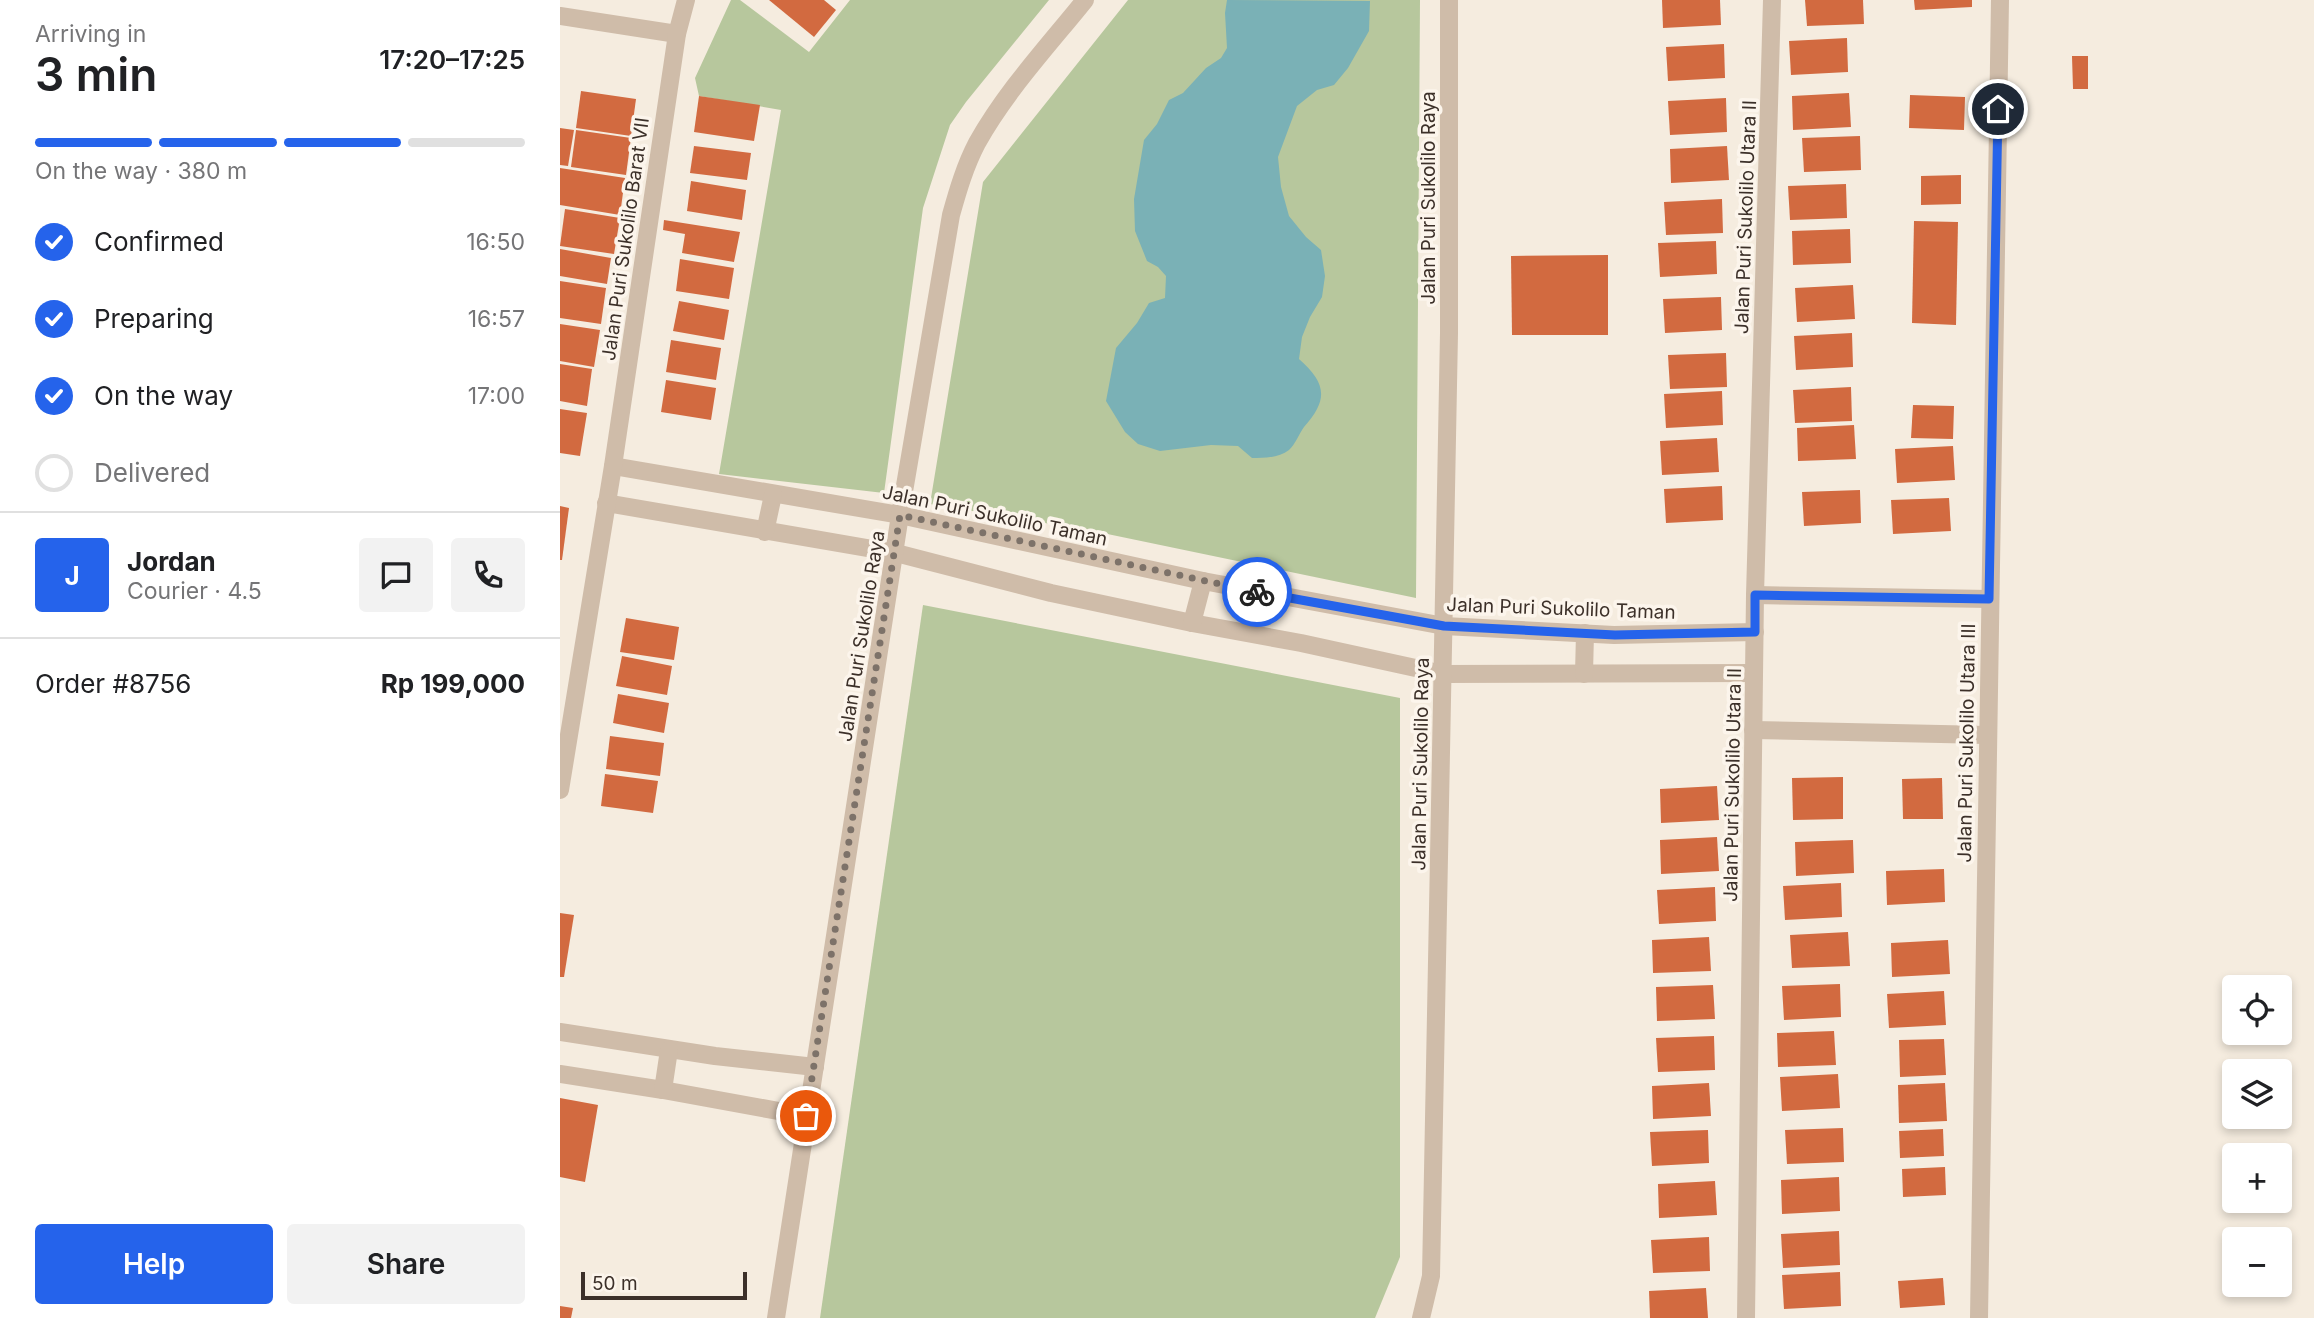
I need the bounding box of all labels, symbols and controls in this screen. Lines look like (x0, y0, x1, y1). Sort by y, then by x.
text: Arriving in (35, 20, 146, 48)
text: 17:20–17:25 (379, 44, 525, 75)
text: 3 min (35, 46, 157, 102)
pin (1968, 79, 2028, 139)
icon: home (1979, 90, 2017, 128)
street label: Jalan Puri Sukolilo Raya (1417, 91, 1440, 305)
street label: Jalan Puri Sukolilo Utara II (1730, 100, 1761, 334)
street label: Jalan Puri Sukolilo Barat VII (597, 116, 654, 362)
text: On the way · 380 m (35, 157, 247, 185)
icon: check (35, 223, 73, 261)
text: Confirmed (94, 226, 224, 257)
text: 16:50 (466, 228, 525, 256)
icon: check (35, 300, 73, 338)
text: Preparing (94, 303, 214, 334)
text: 16:57 (468, 305, 525, 333)
icon: check (35, 377, 73, 415)
text: On the way (94, 380, 233, 411)
text: 17:00 (468, 382, 525, 410)
text: Delivered (94, 457, 210, 488)
street label: Jalan Puri Sukolilo Taman (880, 480, 1110, 551)
street label: Jalan Puri Sukolilo Raya (833, 529, 890, 743)
button: chat (359, 538, 433, 612)
button: phone (451, 538, 525, 612)
text: Jordan (127, 546, 216, 577)
courier (1222, 557, 1292, 627)
text: J (64, 560, 80, 591)
icon: bike (1238, 573, 1276, 611)
text: Courier · 4.5 (127, 577, 262, 605)
street label: Jalan Puri Sukolilo Taman (1446, 593, 1676, 624)
street label: Jalan Puri Sukolilo Utara III (1953, 623, 1980, 863)
street label: Jalan Puri Sukolilo Raya (1407, 657, 1434, 871)
text: Order #8756 (35, 668, 191, 699)
text: Rp 199,000 (381, 668, 525, 699)
street label: Jalan Puri Sukolilo Utara II (1719, 668, 1746, 902)
map controls (2222, 975, 2292, 1297)
button: locate (2222, 975, 2292, 1045)
button: layers (2222, 1059, 2292, 1129)
pin (776, 1086, 836, 1146)
icon: bag (787, 1097, 825, 1135)
button: + (2222, 1143, 2292, 1213)
button: Help (35, 1224, 273, 1304)
button: Share (287, 1224, 525, 1304)
button: − (2222, 1227, 2292, 1297)
scale bar (581, 1269, 747, 1301)
text: 50 m (592, 1272, 638, 1295)

